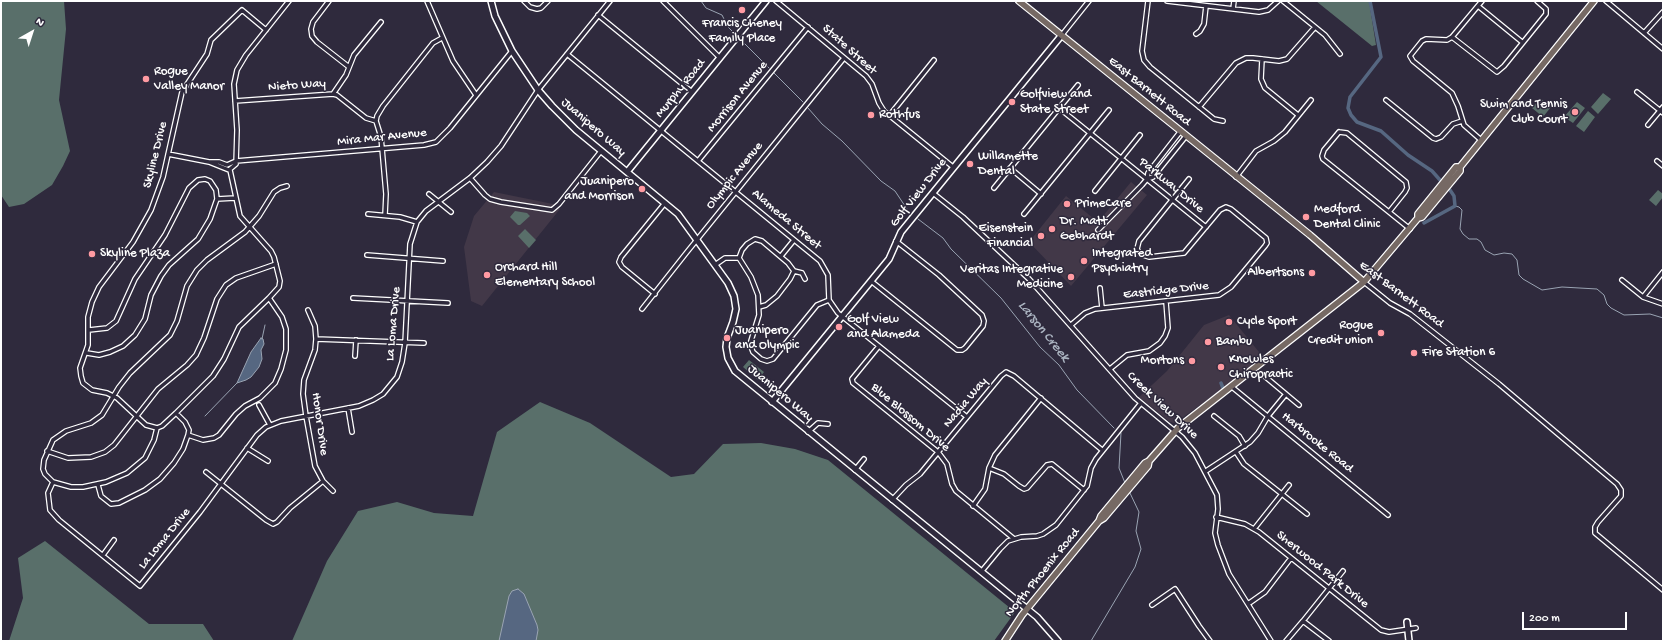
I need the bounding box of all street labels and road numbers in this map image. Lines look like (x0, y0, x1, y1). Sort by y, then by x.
street label: State Street (818, 21, 880, 79)
street label: East Barnett Road (1104, 54, 1194, 130)
street label: Murphy Road (653, 57, 709, 121)
street label: Morrison Avenue (704, 58, 772, 136)
street label: Nieto Way (268, 76, 326, 96)
street label: Juanipero Way (557, 95, 629, 161)
street label: Skyline Drive (140, 120, 172, 190)
street label: Mira Mar Avenue (337, 126, 427, 150)
street label: Olympic Avenue (703, 139, 767, 213)
street label: Golf View Drive (887, 155, 951, 231)
street label: Parkway Drive (1135, 155, 1207, 217)
street label: Alameda Street (748, 186, 824, 254)
street label: East Barnett Road (1356, 258, 1446, 332)
street label: Eastridge Drive (1122, 279, 1210, 303)
street label: La Loma Drive (383, 286, 405, 362)
street label: Juanipero Way (744, 362, 816, 426)
street label: Creek View Drive (1123, 369, 1201, 443)
street label: Nadia Way (940, 375, 992, 431)
street label: Blue Blossom Drive (867, 380, 953, 456)
street label: Honor Drive (307, 392, 331, 456)
street label: Harbrooke Road (1278, 409, 1356, 477)
street label: La Loma Drive (136, 505, 194, 573)
street label: North Phoenix Road (1002, 525, 1084, 621)
street label: Sherwood Park Drive (1272, 528, 1372, 612)

